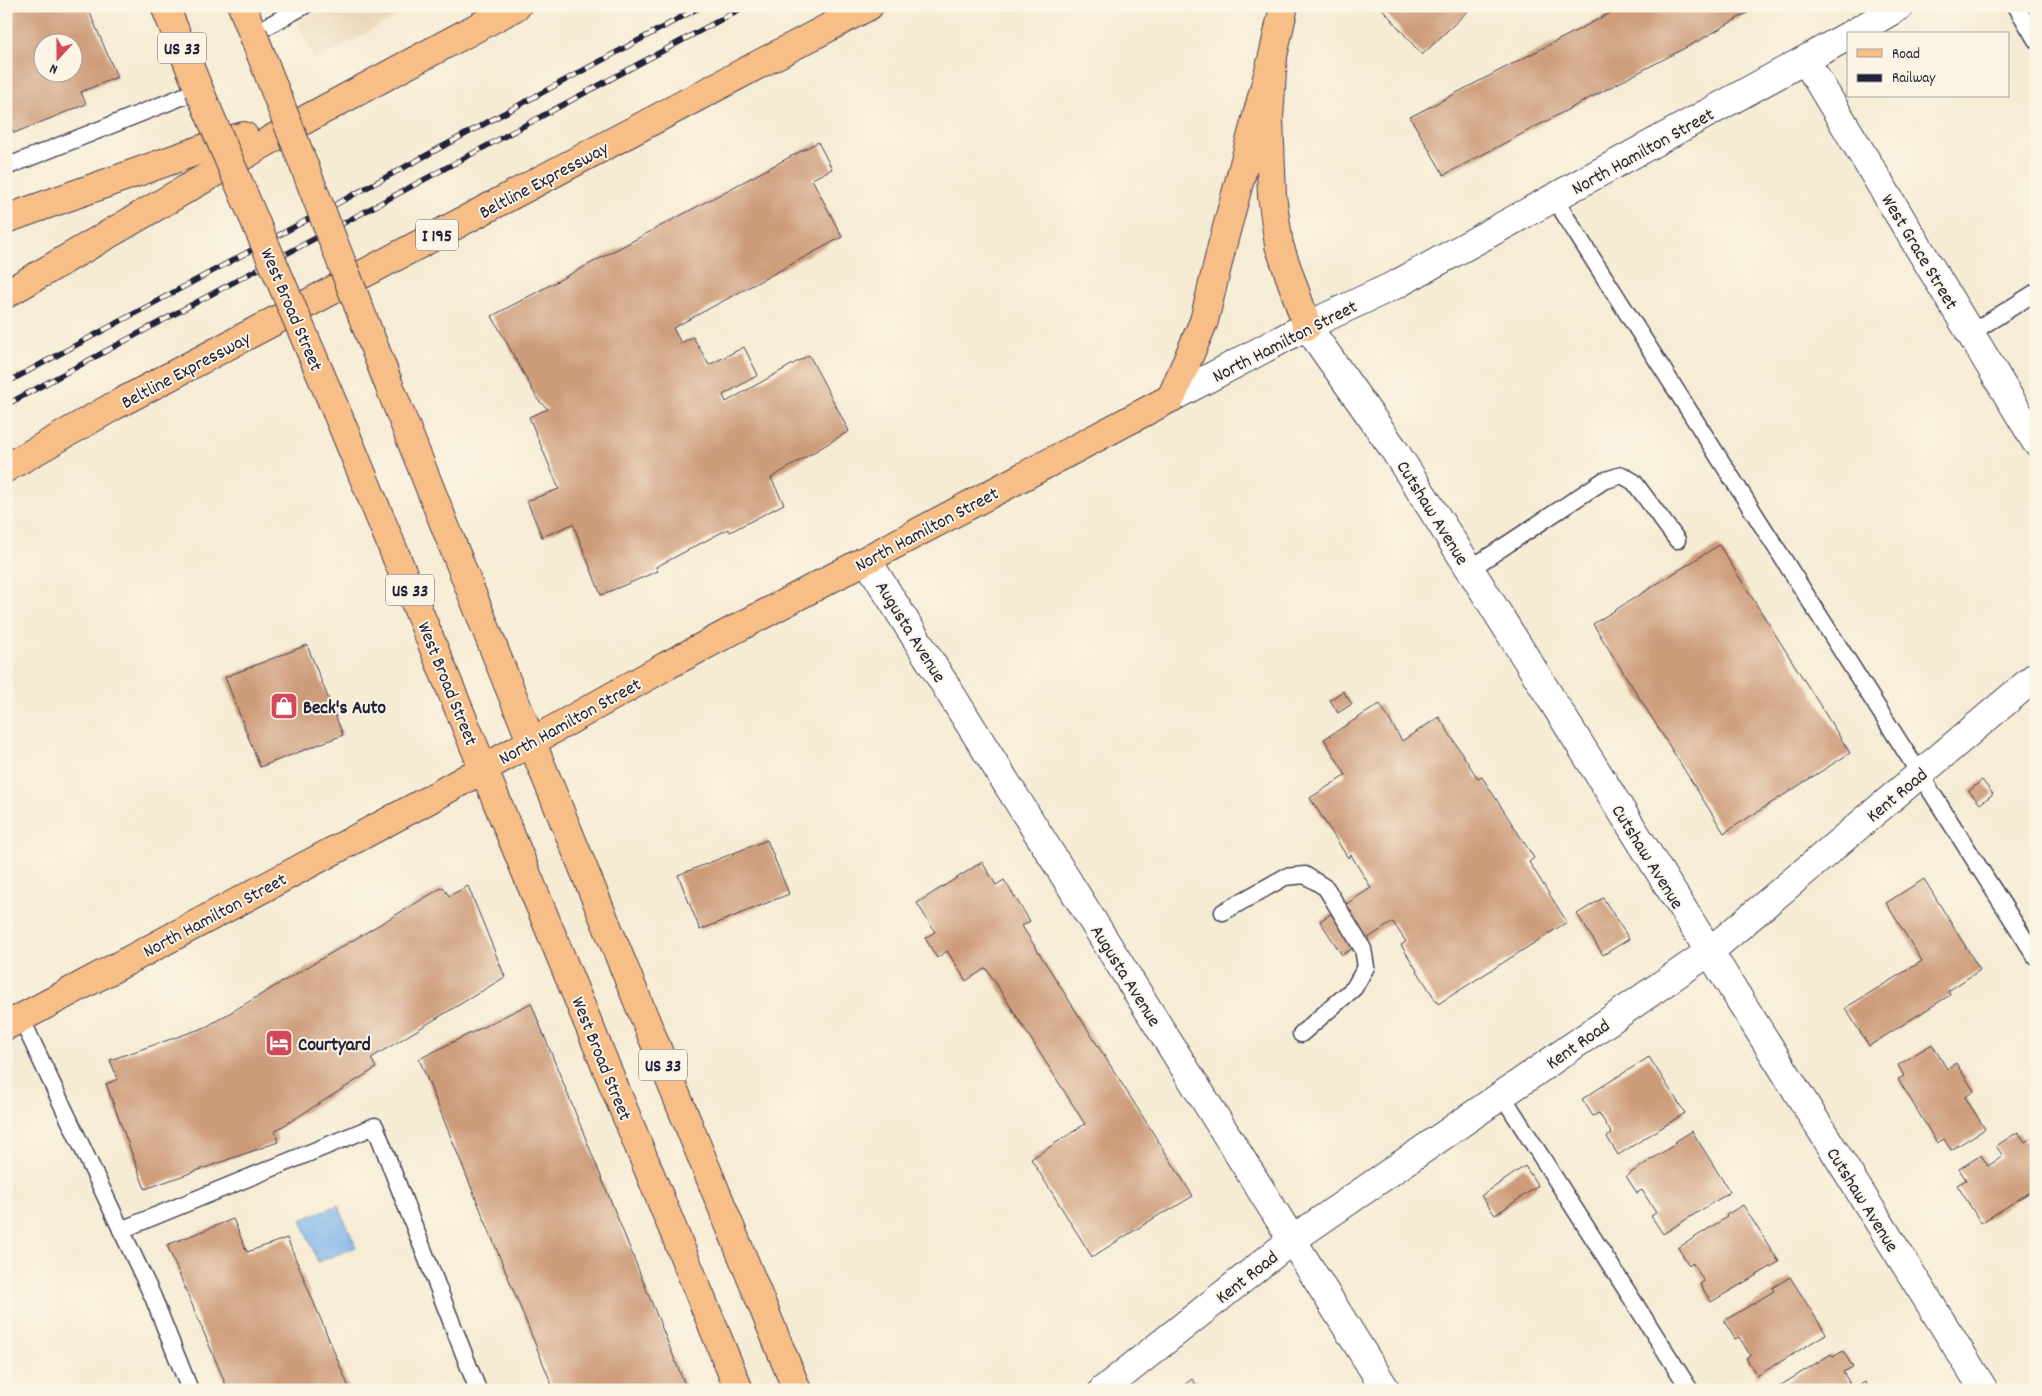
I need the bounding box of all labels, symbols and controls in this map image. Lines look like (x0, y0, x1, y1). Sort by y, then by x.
north arrow (32, 32, 82, 82)
road number: US 33 (158, 32, 206, 64)
legend (1847, 32, 2010, 98)
text: Road (1892, 44, 1920, 66)
text: N (47, 58, 61, 79)
text: Railway (1892, 68, 1936, 90)
street label: North Hamilton Street (1567, 103, 1720, 204)
street label: Beltline Expressway (475, 136, 614, 228)
street label: West Grace Street (1873, 190, 1963, 316)
road number: I 195 (416, 220, 458, 250)
street label: West Broad Street (252, 245, 328, 376)
street label: North Hamilton Street (1208, 295, 1363, 391)
street label: Beltline Expressway (117, 326, 256, 418)
street label: Cutshaw Avenue (1388, 456, 1474, 571)
street label: North Hamilton Street (851, 482, 1004, 580)
road number: US 33 (386, 574, 434, 606)
street label: Augusta Avenue (867, 577, 951, 689)
street label: West Broad Street (409, 618, 483, 750)
street label: North Hamilton Street (494, 673, 647, 774)
shop icon: Beck's Auto (269, 691, 299, 721)
place label: Beck's Auto (303, 696, 386, 723)
street label: Kent Road (1862, 763, 1935, 830)
street label: Cutshaw Avenue (1603, 800, 1689, 915)
street label: North Hamilton Street (139, 868, 292, 966)
street label: Augusta Avenue (1082, 921, 1166, 1033)
street label: West Broad Street (563, 993, 637, 1125)
street label: Kent Road (1541, 1014, 1617, 1078)
hotel icon: Courtyard (264, 1028, 294, 1058)
place label: Courtyard (298, 1033, 371, 1060)
road number: US 33 (639, 1050, 687, 1080)
street label: Cutshaw Avenue (1818, 1143, 1904, 1258)
street label: Kent Road (1211, 1246, 1285, 1312)

